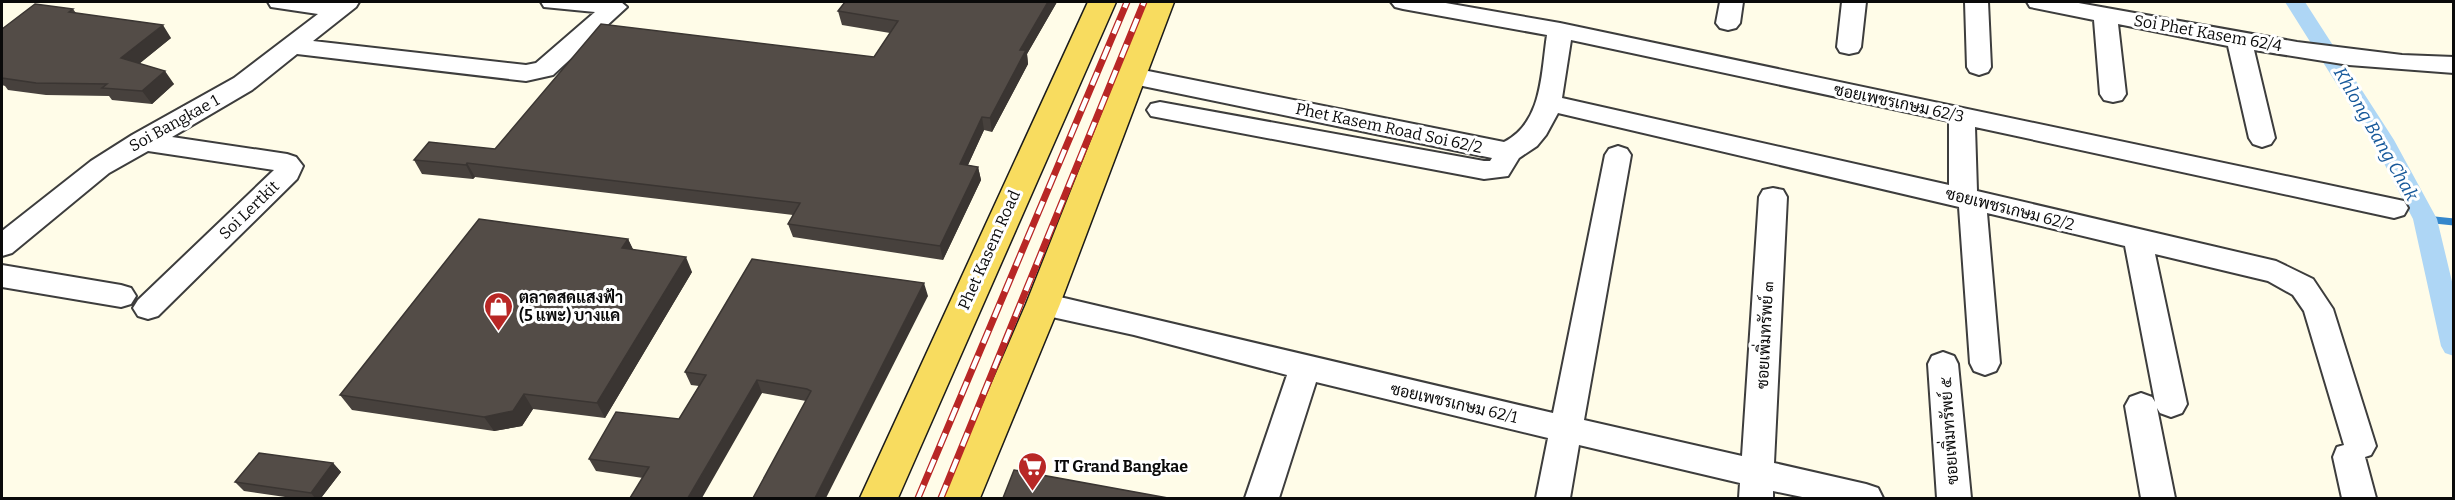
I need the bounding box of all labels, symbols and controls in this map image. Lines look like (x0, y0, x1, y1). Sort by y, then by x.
street label: Soi Phet Kasem 62/4 (2132, 11, 2284, 56)
water label: Khlong Bang Chak (2329, 63, 2423, 205)
street label: ซอยเพชรเกษม 62/3 (1832, 80, 1966, 126)
street label: Soi Bangkae 1 (126, 90, 223, 156)
street label: Phet Kasem Road Soi 62/2 (1294, 99, 1484, 157)
street label: Soi Lertkit (215, 177, 283, 243)
street label: ซอยเพชรเกษม 62/2 (1944, 184, 2076, 234)
street label: Phet Kasem Road (954, 187, 1024, 313)
street label: ซอยเพิ่มทรัพย์ ๓ (1748, 280, 1777, 389)
place label: ตลาดสดแสงฟ้า (5 แพะ) บางแค (519, 288, 623, 325)
shop icon: ตลาดสดแสงฟ้า (5 แพะ) บางแค (482, 290, 514, 332)
street label: ซอยเพิ่มทรัพย์ ๕ (1931, 375, 1962, 486)
street label: ซอยเพชรเกษม 62/1 (1389, 379, 1520, 427)
supermarket icon: IT Grand Bangkae (1017, 450, 1049, 492)
place label: IT Grand Bangkae (1054, 457, 1188, 476)

